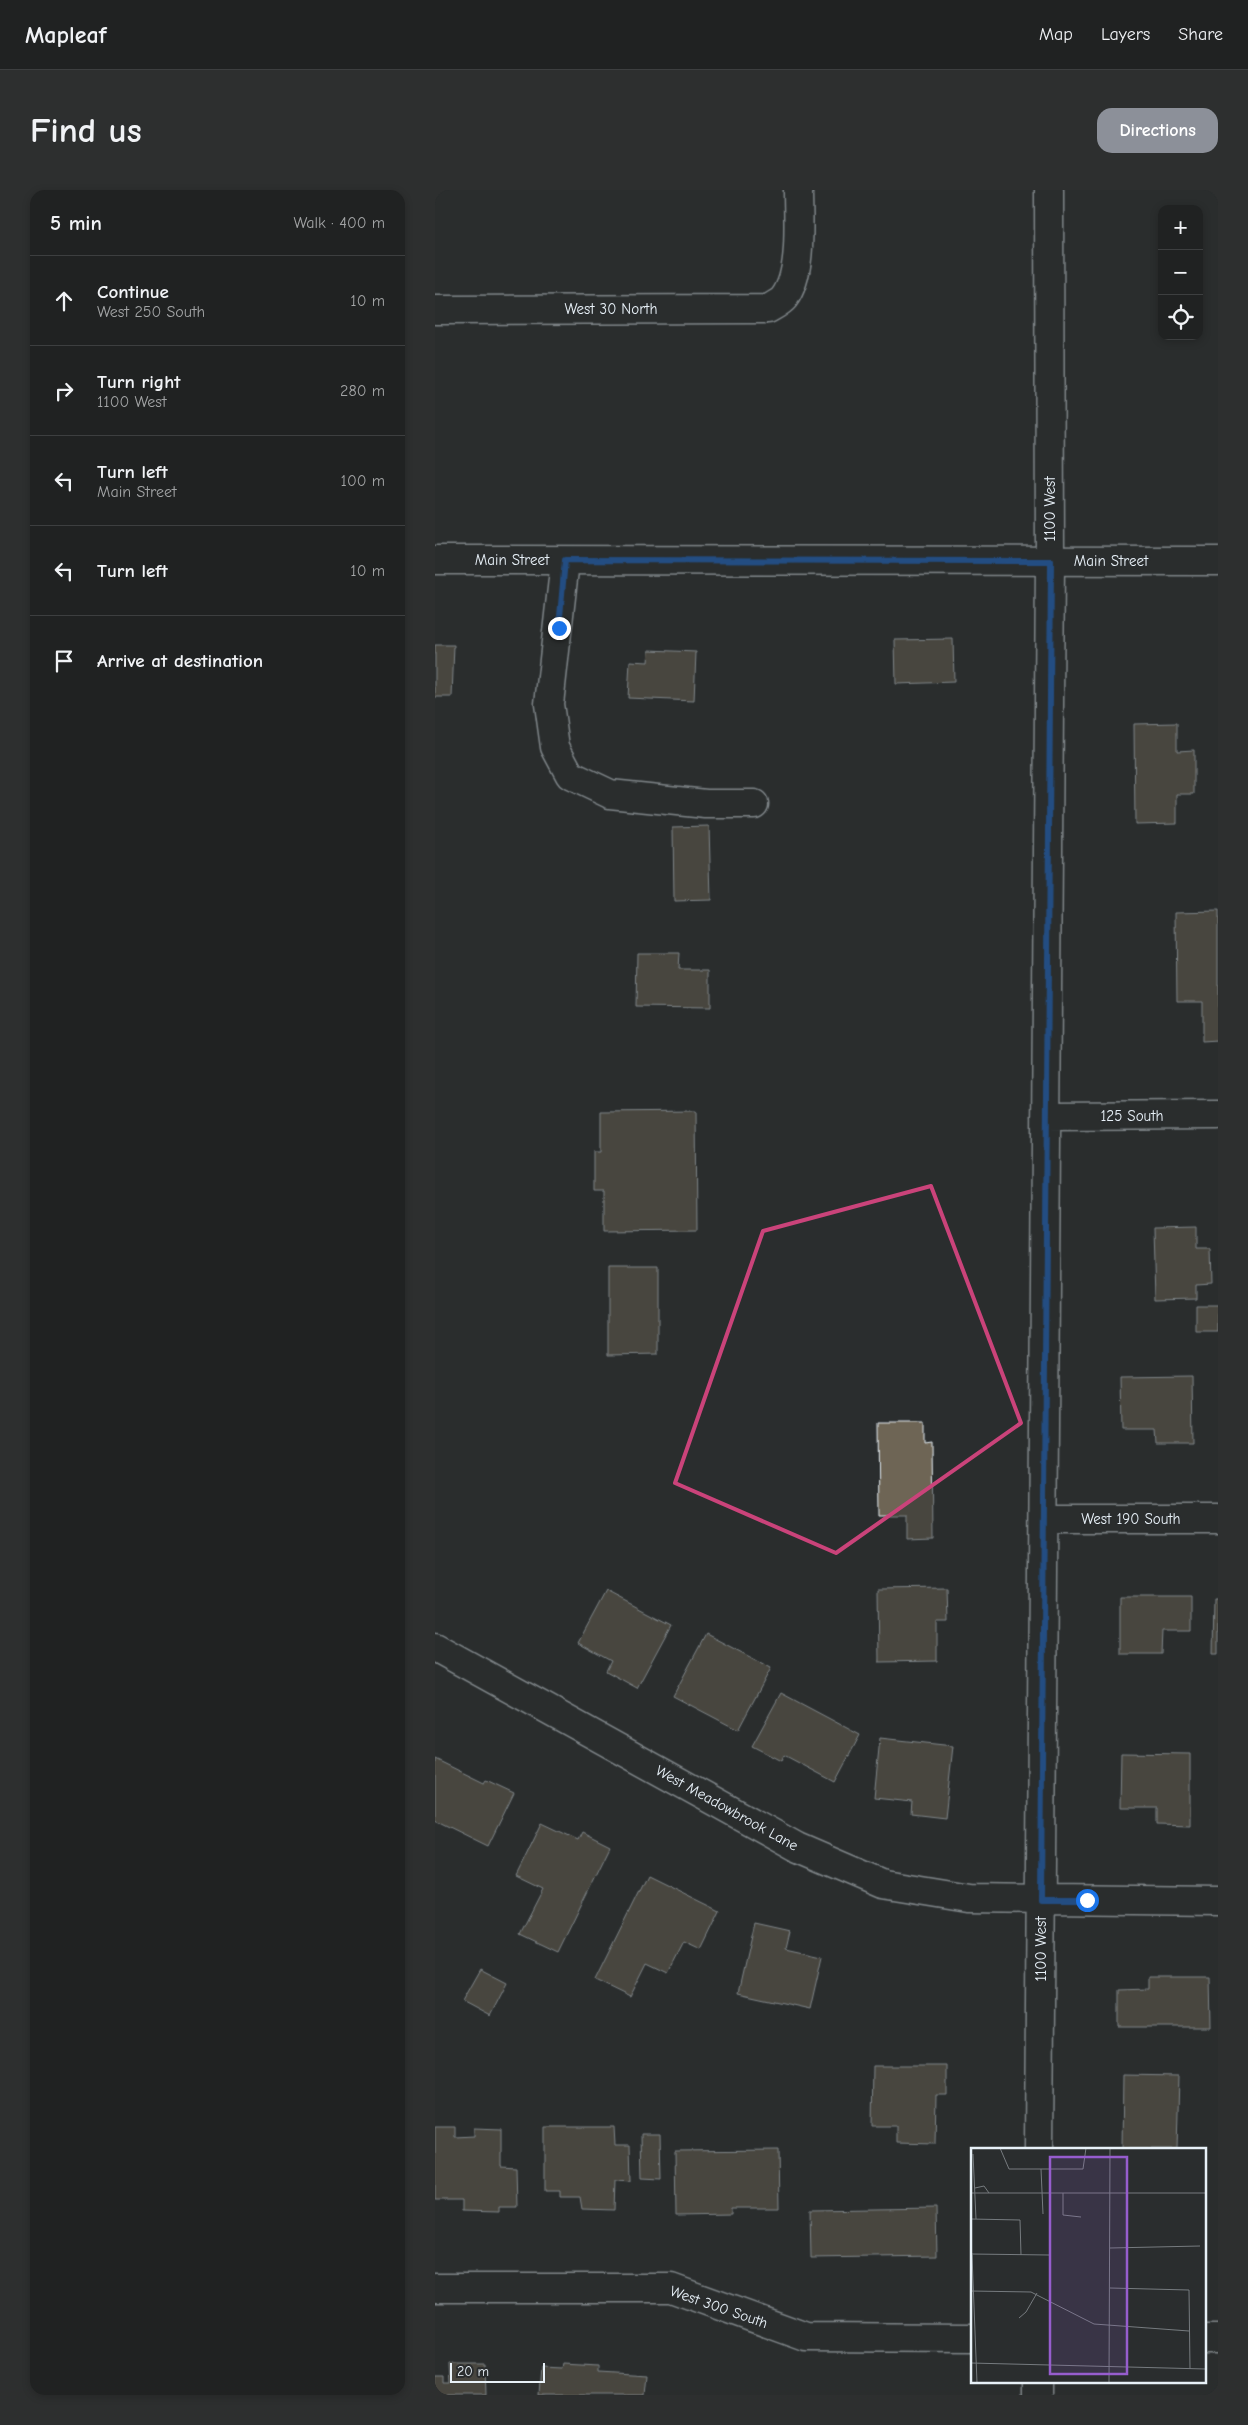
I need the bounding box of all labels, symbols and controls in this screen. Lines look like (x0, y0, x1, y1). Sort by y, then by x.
text: Mapleaf (25, 21, 106, 49)
text: Map (1039, 24, 1073, 45)
text: Layers (1101, 24, 1150, 45)
text: Share (1178, 24, 1223, 45)
button: Directions (1097, 108, 1218, 153)
text: Find us (30, 110, 142, 151)
map controls (1158, 205, 1203, 340)
button: + (1158, 205, 1203, 250)
text: 5 min (50, 211, 102, 235)
text: Walk · 400 m (293, 214, 385, 232)
button: − (1158, 250, 1203, 295)
text: Continue (97, 281, 169, 303)
icon: ahead (50, 287, 78, 315)
text: 10 m (350, 292, 385, 310)
button: locate (1158, 295, 1203, 340)
street label: West 30 North (565, 300, 657, 318)
text: West 250 South (97, 303, 205, 321)
text: Turn right (97, 371, 181, 393)
icon: right (50, 377, 78, 405)
text: 280 m (340, 382, 385, 400)
text: 1100 West (97, 393, 167, 411)
text: Turn left (97, 461, 168, 483)
icon: left (50, 467, 78, 495)
text: 100 m (341, 472, 385, 490)
street label: 1100 West (1041, 476, 1059, 542)
text: Main Street (97, 483, 177, 501)
street label: Main Street (475, 551, 550, 569)
street label: Main Street (1074, 552, 1149, 570)
icon: left (50, 557, 78, 585)
text: Turn left (97, 560, 168, 582)
text: 10 m (350, 562, 385, 580)
route end (548, 617, 571, 640)
icon: arrive (50, 647, 78, 675)
text: Arrive at destination (97, 650, 263, 672)
street label: 125 South (1100, 1107, 1164, 1125)
street label: West 190 South (1081, 1510, 1181, 1528)
street label: West Meadowbrook Lane (653, 1761, 802, 1855)
route start (1076, 1889, 1099, 1912)
street label: 1100 West (1032, 1916, 1050, 1982)
inset map (971, 2148, 1205, 2382)
street label: West 300 South (668, 2282, 770, 2332)
scale bar (450, 2360, 545, 2383)
text: 20 m (457, 2363, 489, 2380)

